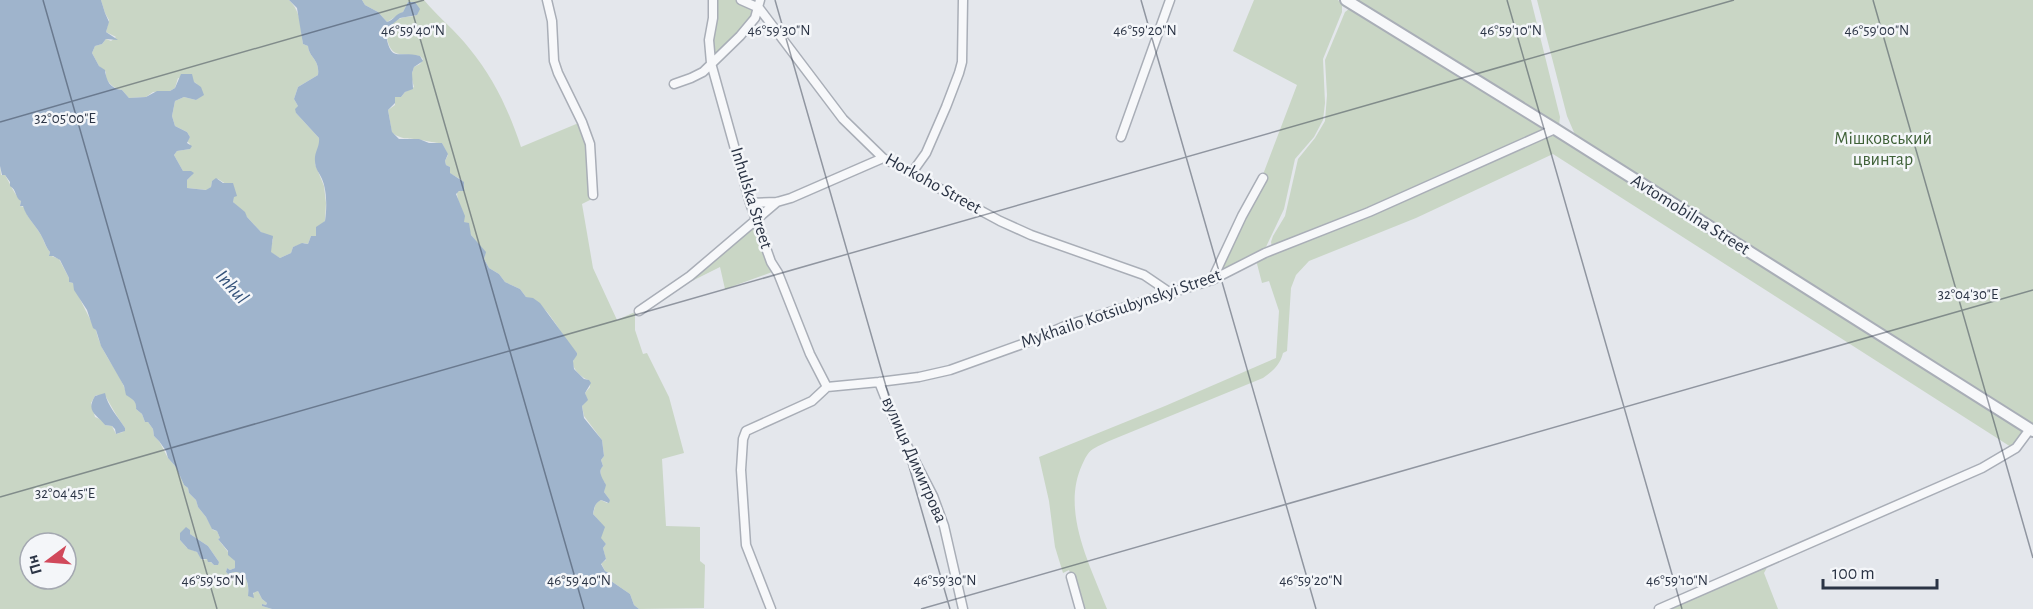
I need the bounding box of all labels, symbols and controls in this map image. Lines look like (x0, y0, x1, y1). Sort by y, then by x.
text: 46°59'40"N (381, 23, 445, 38)
text: 46°59'30"N (747, 23, 811, 38)
text: 46°59'20"N (1113, 23, 1177, 38)
text: 46°59'10"N (1480, 23, 1542, 38)
text: 46°59'00"N (1845, 23, 1909, 38)
text: 32°05'00"E (34, 111, 96, 126)
park label: Мішковський цвинтар (1834, 130, 1932, 169)
street label: Inhulska Street (727, 145, 775, 251)
street label: Horkoho Street (882, 150, 984, 218)
street label: Avtomobilna Street (1628, 171, 1753, 259)
water label: Inhul (212, 266, 252, 308)
street label: Mykhailo Kotsiubynskyi Street (1019, 266, 1224, 352)
text: 32°04'30"E (1938, 287, 1998, 302)
street label: вулиця Димитрова (878, 394, 950, 526)
text: 32°04'45"E (35, 486, 95, 501)
north arrow (18, 531, 78, 591)
scale bar (1823, 552, 1937, 590)
text: Пн (24, 553, 45, 576)
text: 100 m (1832, 565, 1875, 583)
text: 46°59'50"N (181, 573, 245, 588)
text: 46°59'40"N (547, 573, 611, 588)
text: 46°59'30"N (913, 573, 977, 588)
text: 46°59'20"N (1279, 573, 1343, 588)
text: 46°59'10"N (1646, 573, 1708, 588)

